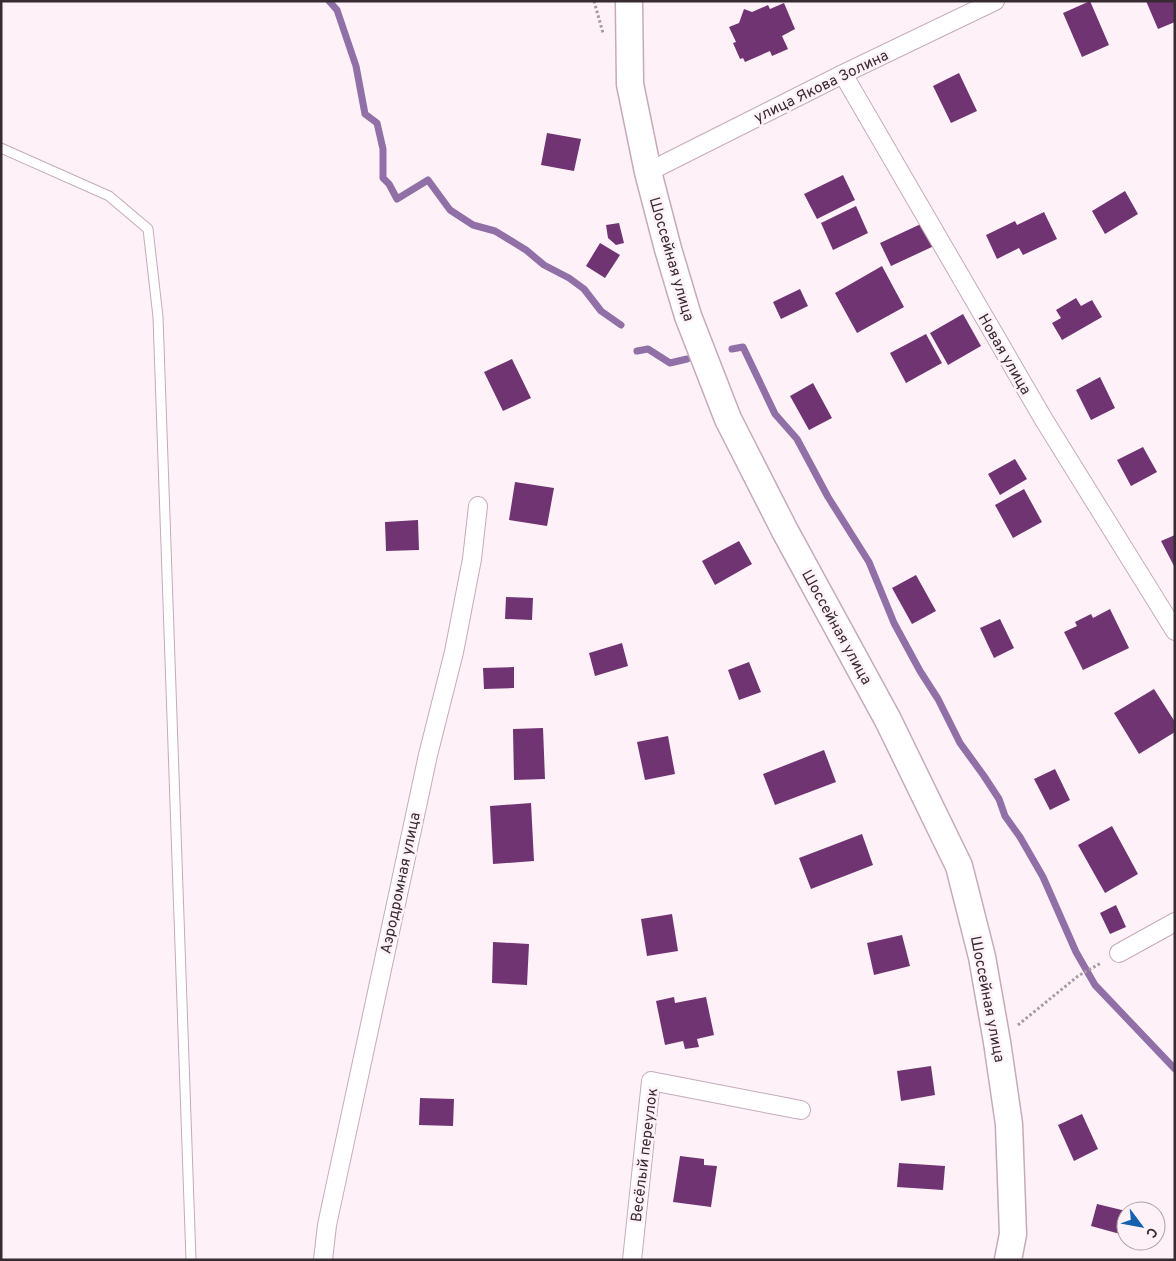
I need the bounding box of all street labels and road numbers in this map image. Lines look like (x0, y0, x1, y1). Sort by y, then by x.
street label: улица Якова Золина (751, 47, 892, 128)
street label: Шоссейная улица (644, 195, 697, 324)
street label: Новая улица (973, 311, 1035, 399)
street label: Шоссейная улица (796, 567, 875, 688)
street label: Аэродромная улица (377, 811, 426, 956)
street label: Шоссейная улица (965, 934, 1008, 1064)
street label: Весёлый переулок (628, 1087, 663, 1223)

